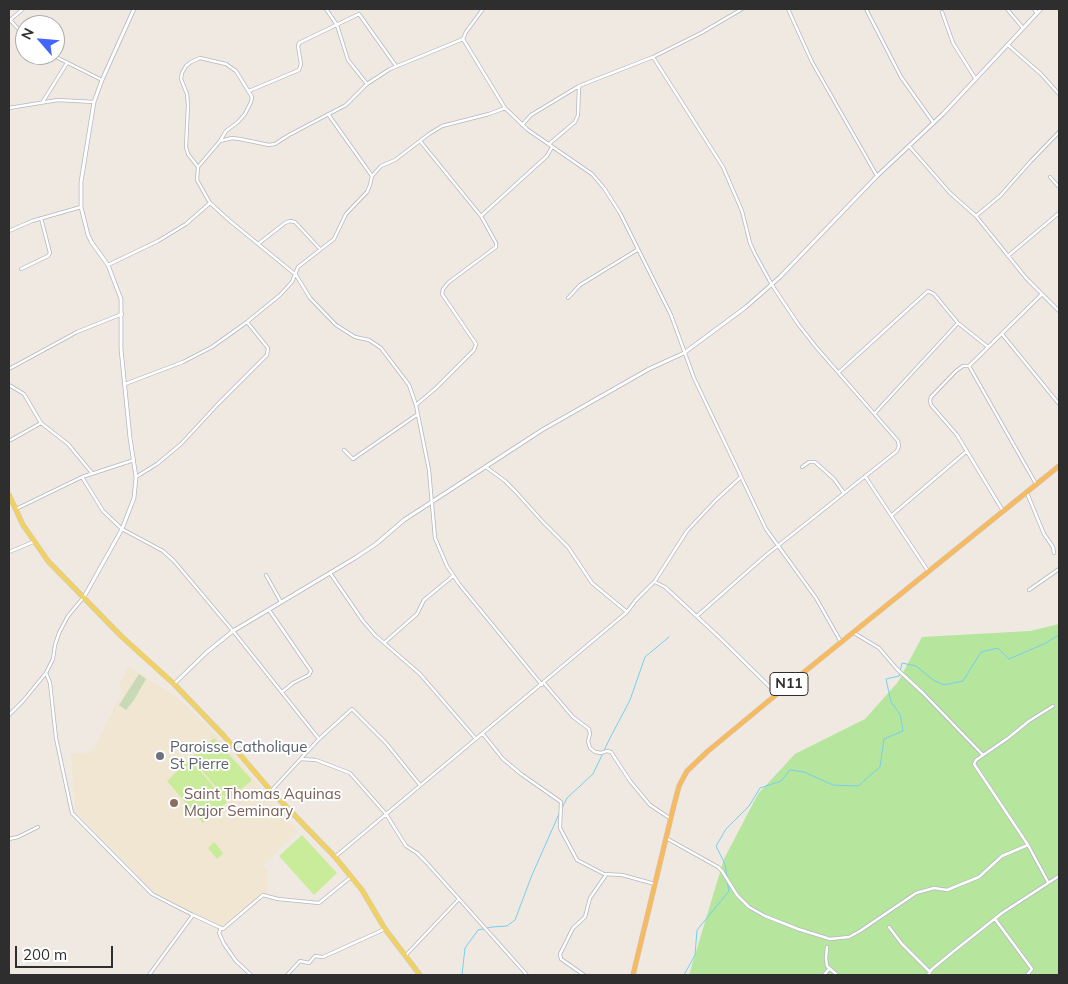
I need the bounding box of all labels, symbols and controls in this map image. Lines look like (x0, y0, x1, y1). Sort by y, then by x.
north arrow (15, 15, 65, 65)
text: N (17, 25, 38, 42)
road number: N11 (770, 672, 808, 696)
place label: Paroisse Catholique St Pierre (170, 738, 307, 773)
marker: Paroisse Catholique St Pierre (154, 750, 166, 762)
place label: Saint Thomas Aquinas Major Seminary (184, 785, 341, 820)
marker: Saint Thomas Aquinas Major Seminary (168, 797, 180, 809)
scale bar (18, 936, 115, 968)
text: 200 m (23, 945, 67, 964)

